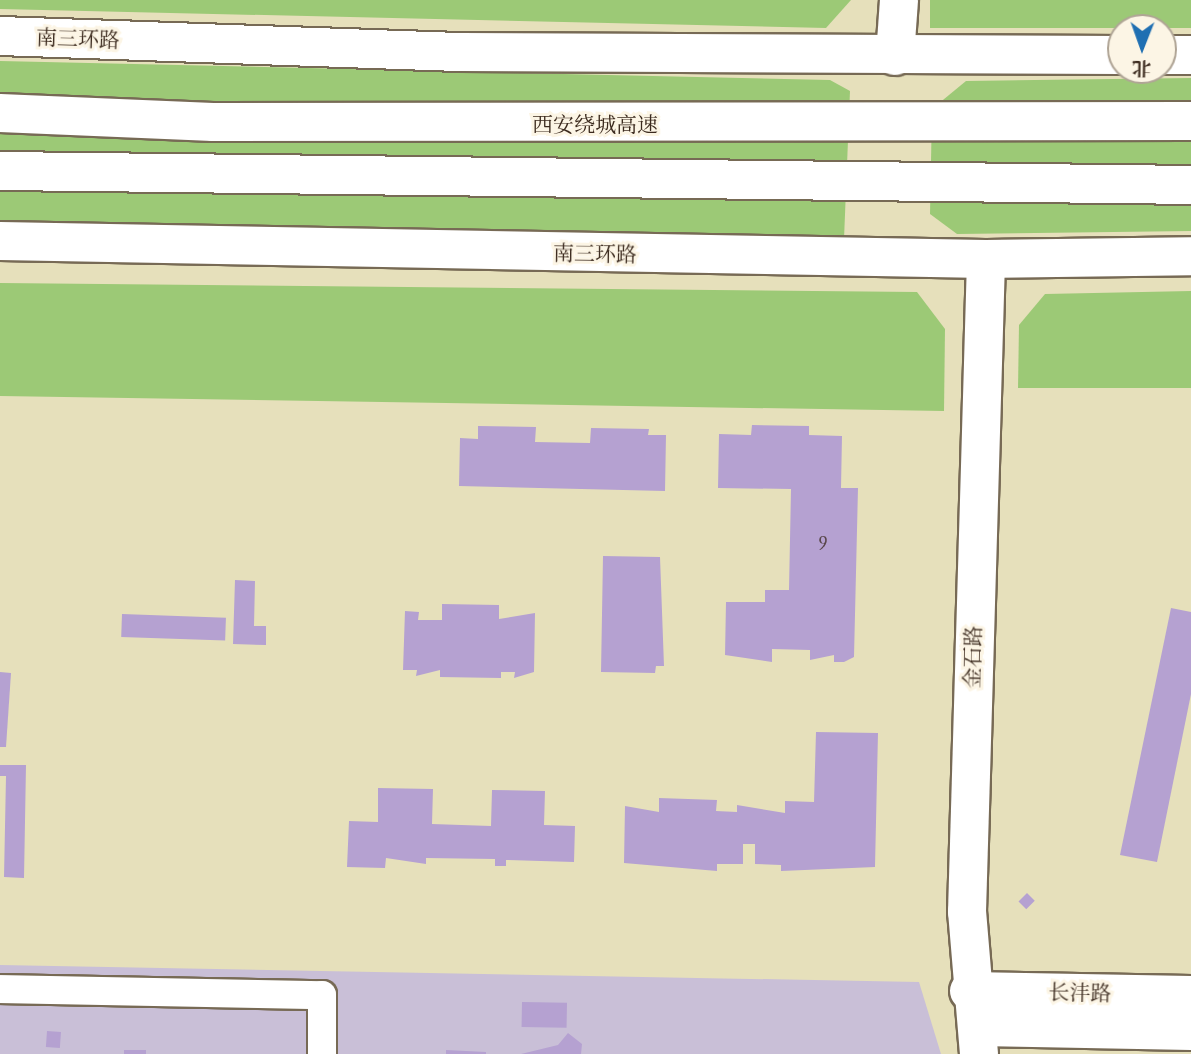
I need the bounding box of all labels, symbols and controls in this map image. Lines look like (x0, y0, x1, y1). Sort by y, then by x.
north arrow (1107, 14, 1177, 84)
street label: 南三环路 (36, 25, 120, 53)
text: 北 (1132, 57, 1151, 80)
street label: 西安绕城高速 (532, 112, 658, 138)
street label: 南三环路 (553, 241, 637, 267)
house number: 9 (818, 528, 828, 550)
street label: 金石路 (960, 625, 986, 689)
street label: 长沣路 (1048, 980, 1112, 1006)

